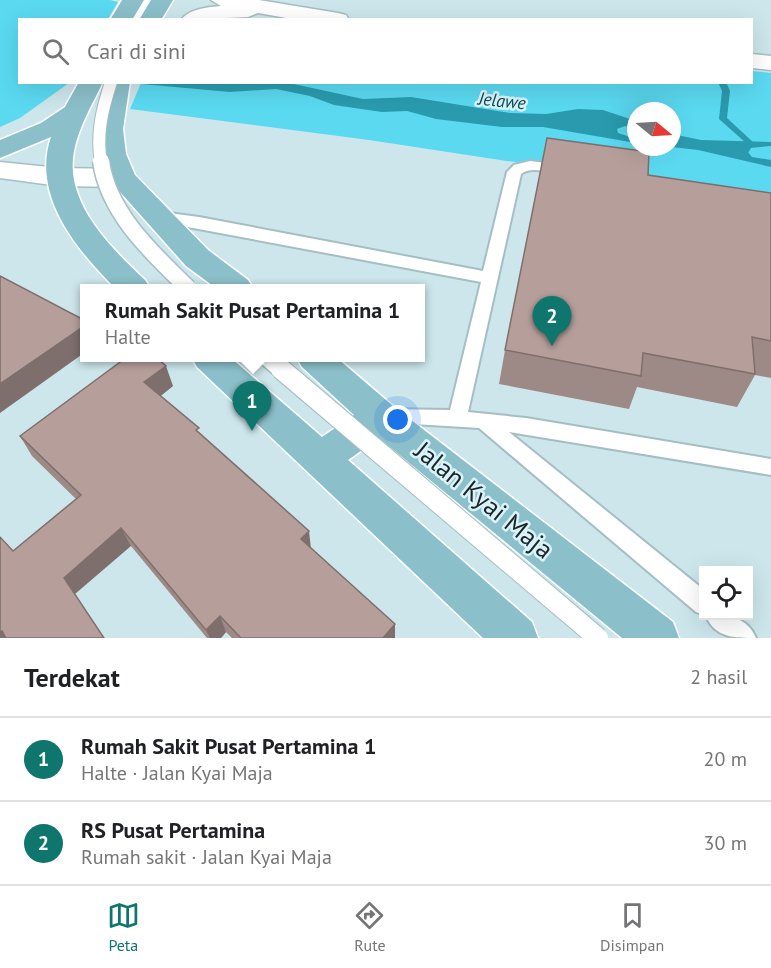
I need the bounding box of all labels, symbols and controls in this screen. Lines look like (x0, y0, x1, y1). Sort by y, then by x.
search box (18, 18, 753, 84)
icon: search (39, 35, 72, 68)
text: Cari di sini (87, 37, 186, 65)
water label: Jelawe (475, 86, 528, 114)
north arrow (627, 102, 681, 156)
popup (80, 284, 425, 362)
text: Rumah Sakit Pusat Pertamina 1 (105, 296, 400, 324)
pin: 2 (532, 296, 572, 346)
text: Halte (105, 324, 151, 350)
pin: 1 (232, 382, 272, 431)
your location (383, 405, 412, 434)
street label: Jalan Kyai Maja (408, 433, 560, 566)
map controls (699, 566, 753, 620)
button: locate (699, 566, 753, 620)
text: Terdekat (24, 661, 120, 694)
text: 2 hasil (690, 664, 747, 690)
text: Rumah Sakit Pusat Pertamina 1 (81, 732, 377, 760)
text: 1 (38, 746, 49, 772)
text: 20 m (704, 746, 747, 772)
text: Halte · Jalan Kyai Maja (81, 760, 273, 786)
text: RS Pusat Pertamina (81, 816, 265, 844)
text: 2 (38, 830, 49, 856)
text: 30 m (704, 830, 747, 856)
text: Rumah sakit · Jalan Kyai Maja (81, 844, 332, 870)
tab: Peta (107, 899, 140, 955)
tab: Rute (353, 899, 386, 955)
tab: Disimpan (600, 899, 664, 955)

